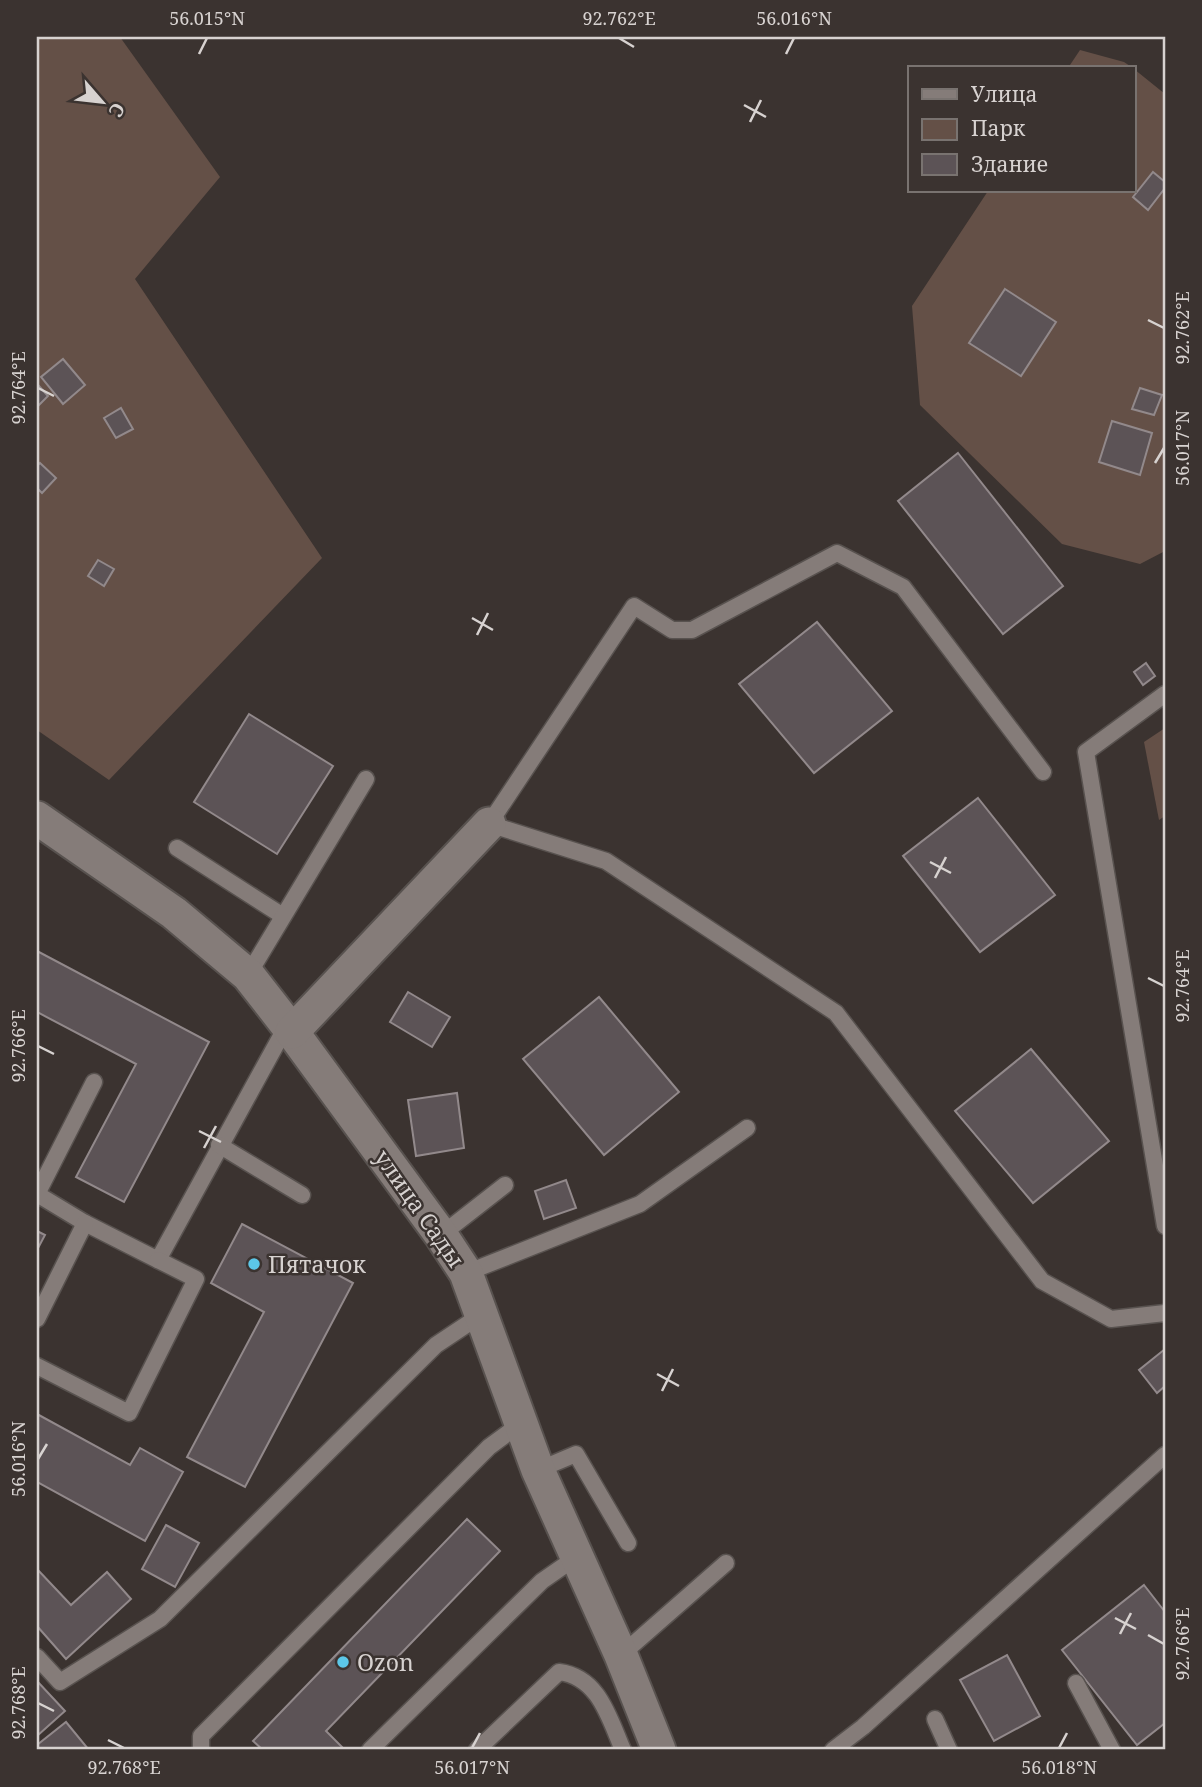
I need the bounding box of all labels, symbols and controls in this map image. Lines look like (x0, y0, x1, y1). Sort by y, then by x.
text: 56.015°N (169, 6, 245, 30)
text: 92.762°E (582, 6, 656, 30)
text: 56.016°N (756, 6, 832, 30)
north arrow (66, 66, 136, 136)
legend (908, 66, 1136, 192)
text: Улица (971, 80, 1038, 108)
text: С (103, 98, 131, 122)
text: Парк (971, 114, 1026, 142)
text: Здание (971, 150, 1048, 178)
text: 92.762°E (1170, 291, 1194, 365)
text: 92.764°E (6, 351, 30, 425)
text: 56.017°N (1170, 410, 1194, 486)
text: 92.764°E (1170, 949, 1194, 1023)
text: 92.766°E (6, 1009, 30, 1083)
street label: улица Сады (368, 1143, 472, 1273)
place label: Пятачок (268, 1248, 366, 1280)
marker: Пятачок (246, 1256, 262, 1272)
text: 56.016°N (6, 1421, 30, 1497)
text: 92.766°E (1170, 1607, 1194, 1681)
place label: Ozon (357, 1646, 414, 1678)
marker: Ozon (335, 1654, 351, 1670)
text: 92.768°E (6, 1666, 30, 1740)
text: 92.768°E (87, 1755, 161, 1779)
text: 56.017°N (434, 1755, 510, 1779)
text: 56.018°N (1021, 1755, 1097, 1779)

